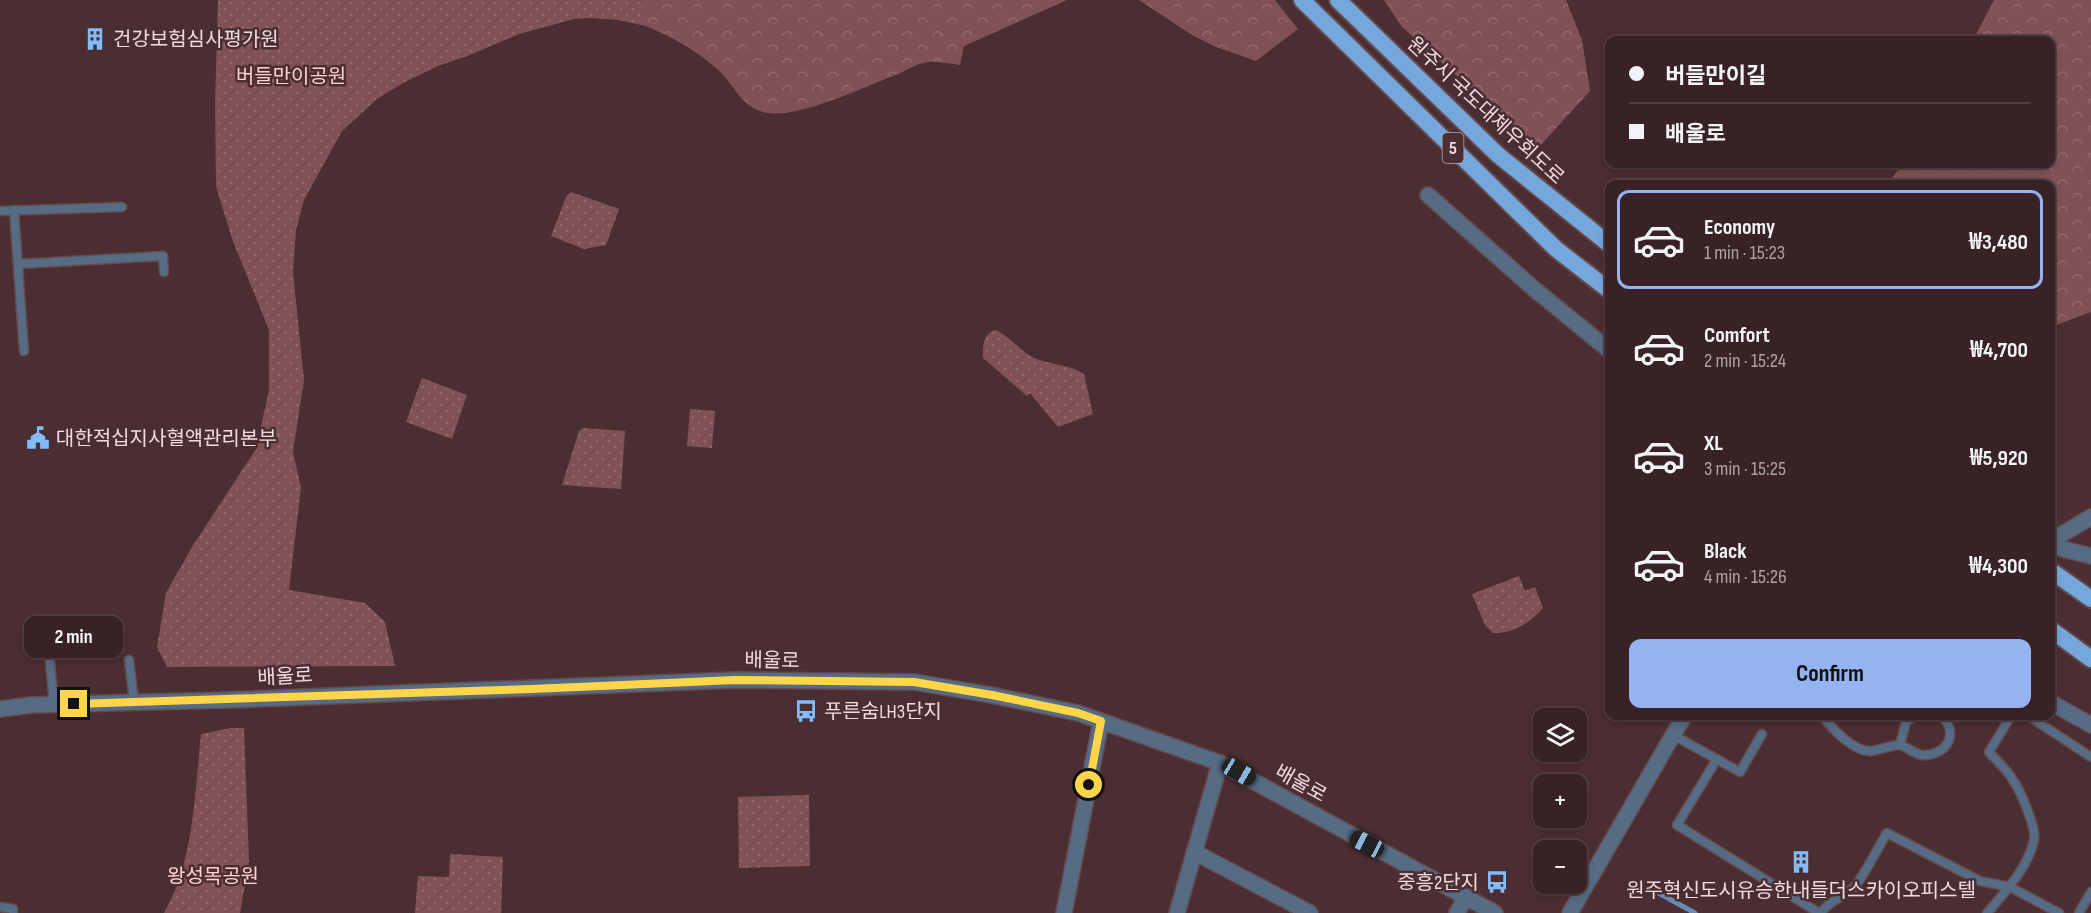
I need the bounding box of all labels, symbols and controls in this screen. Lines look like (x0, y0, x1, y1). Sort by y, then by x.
building icon: 건강보험심사평가원 (82, 26, 108, 52)
place label: 건강보험심사평가원 (113, 28, 279, 52)
street label: 원주시 국도대체우회도로 (1402, 32, 1569, 190)
text: 버들만이길 (1665, 63, 1766, 90)
park label: 버들만이공원 (236, 65, 346, 89)
text: 배울로 (1665, 121, 1726, 148)
road number: 5 (1442, 133, 1464, 163)
icon: car (1632, 213, 1686, 267)
text: Economy (1704, 214, 1775, 241)
text: ₩3,480 (1969, 229, 2028, 256)
text: 1 min · 15:23 (1704, 241, 1785, 265)
icon: car (1632, 321, 1686, 375)
text: Comfort (1704, 322, 1770, 349)
text: ₩4,700 (1970, 337, 2028, 364)
text: 2 min · 15:24 (1704, 349, 1786, 373)
public building icon: 대한적십지사혈액관리본부 (25, 425, 51, 451)
place label: 대한적십지사혈액관리본부 (56, 427, 277, 451)
icon: car (1632, 429, 1686, 483)
text: XL (1704, 430, 1723, 457)
text: ₩5,920 (1970, 445, 2028, 472)
text: 3 min · 15:25 (1704, 457, 1786, 481)
icon: car (1632, 537, 1686, 591)
text: Black (1704, 538, 1746, 565)
text: ₩4,300 (1969, 553, 2028, 580)
text: 4 min · 15:26 (1704, 565, 1787, 589)
callout: 2 min (25, 617, 124, 659)
text: 2 min (54, 625, 93, 649)
button: Confirm (1629, 639, 2031, 708)
street label: 배울로 (744, 649, 800, 673)
street label: 배울로 (257, 664, 313, 690)
route end (60, 690, 87, 717)
bus stop icon: 푸른숨LH3단지 (793, 698, 819, 724)
place label: 푸른숨LH3단지 (824, 700, 942, 724)
map controls (1533, 708, 1587, 894)
button: layers (1533, 708, 1587, 762)
car (1219, 755, 1259, 789)
street label: 배울로 (1271, 760, 1330, 808)
route start (1075, 771, 1102, 798)
button: + (1533, 774, 1587, 828)
car (1347, 828, 1387, 860)
button: − (1533, 840, 1587, 894)
building icon: 원주혁신도시유승한내들더스카이오피스텔 (1788, 849, 1814, 875)
park label: 왕성목공원 (167, 865, 259, 889)
bus stop icon: 중흥2단지 (1484, 869, 1510, 895)
place label: 중흥2단지 (1397, 871, 1479, 895)
place label: 원주혁신도시유승한내들더스카이오피스텔 (1626, 879, 1976, 903)

